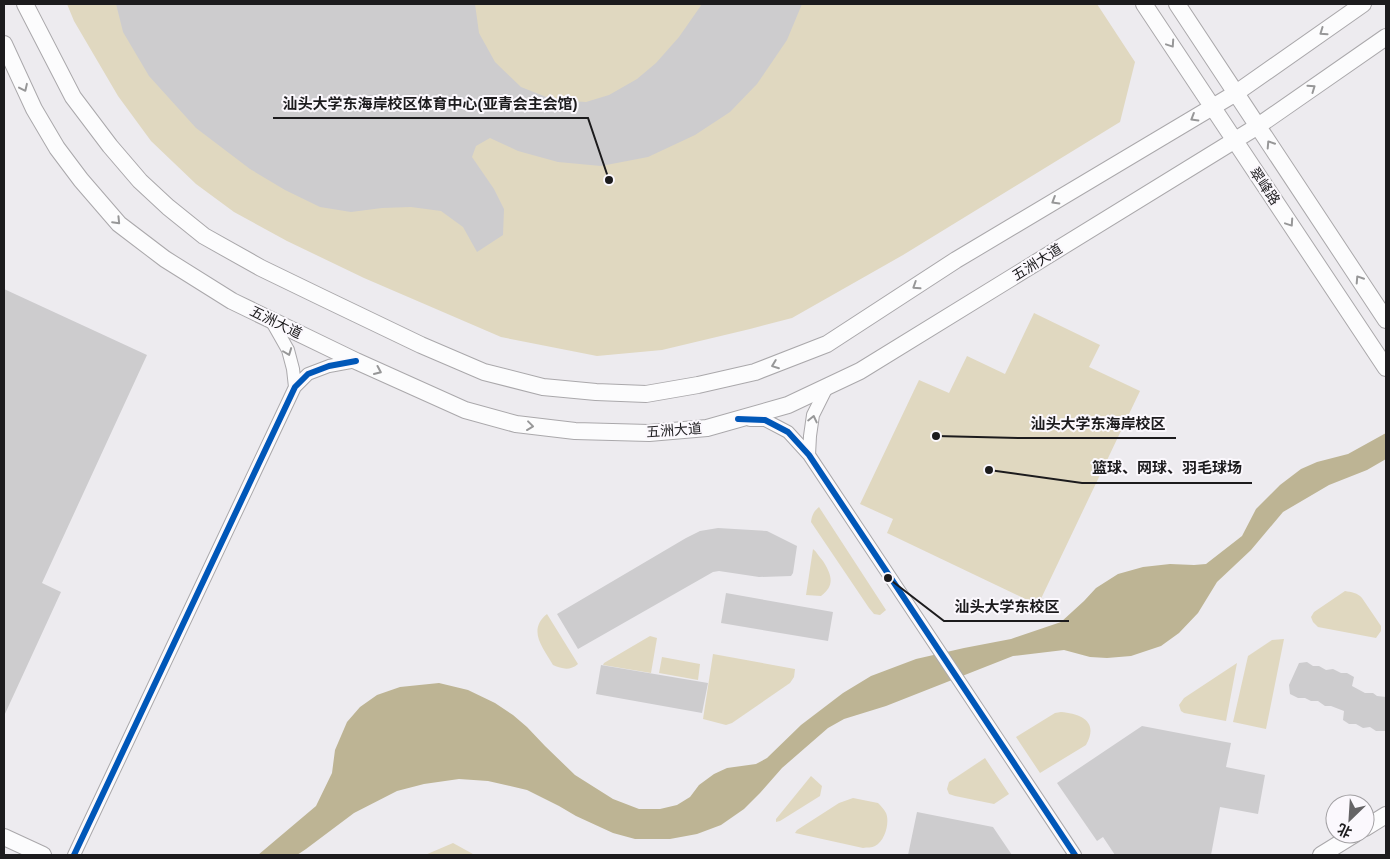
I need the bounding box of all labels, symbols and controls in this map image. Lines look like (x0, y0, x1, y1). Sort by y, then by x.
one-way arrow (1319, 26, 1329, 35)
one-way arrow (1165, 39, 1174, 48)
one-way arrow (18, 83, 28, 92)
one-way arrow (1307, 85, 1316, 94)
callout: 汕头大学东海岸校区体育中心(亚青会主会馆) (273, 88, 588, 118)
text: 汕头大学东海岸校区体育中心(亚青会主会馆) (283, 95, 578, 112)
one-way arrow (1191, 112, 1200, 122)
one-way arrow (1267, 140, 1276, 150)
street label: 翠峰路 (1247, 164, 1283, 208)
one-way arrow (1051, 195, 1060, 205)
one-way arrow (111, 215, 120, 224)
one-way arrow (1284, 218, 1293, 227)
street label: 五洲大道 (1009, 240, 1065, 284)
one-way arrow (1356, 276, 1366, 285)
one-way arrow (912, 280, 922, 289)
street label: 五洲大道 (247, 303, 305, 341)
one-way arrow (281, 347, 292, 356)
one-way arrow (771, 359, 779, 369)
one-way arrow (373, 365, 382, 376)
callout: 汕头大学东海岸校区 (1021, 408, 1176, 438)
one-way arrow (807, 415, 818, 424)
text: 汕头大学东海岸校区 (1030, 415, 1166, 432)
one-way arrow (526, 420, 534, 431)
street label: 五洲大道 (646, 420, 702, 440)
callout: 篮球、网球、羽毛球场 (1082, 453, 1252, 483)
text: 篮球、网球、羽毛球场 (1092, 459, 1242, 476)
callout: 汕头大学东校区 (944, 591, 1069, 621)
text: 汕头大学东校区 (954, 598, 1060, 615)
north arrow (1325, 794, 1375, 844)
text: 北 (1335, 821, 1354, 841)

